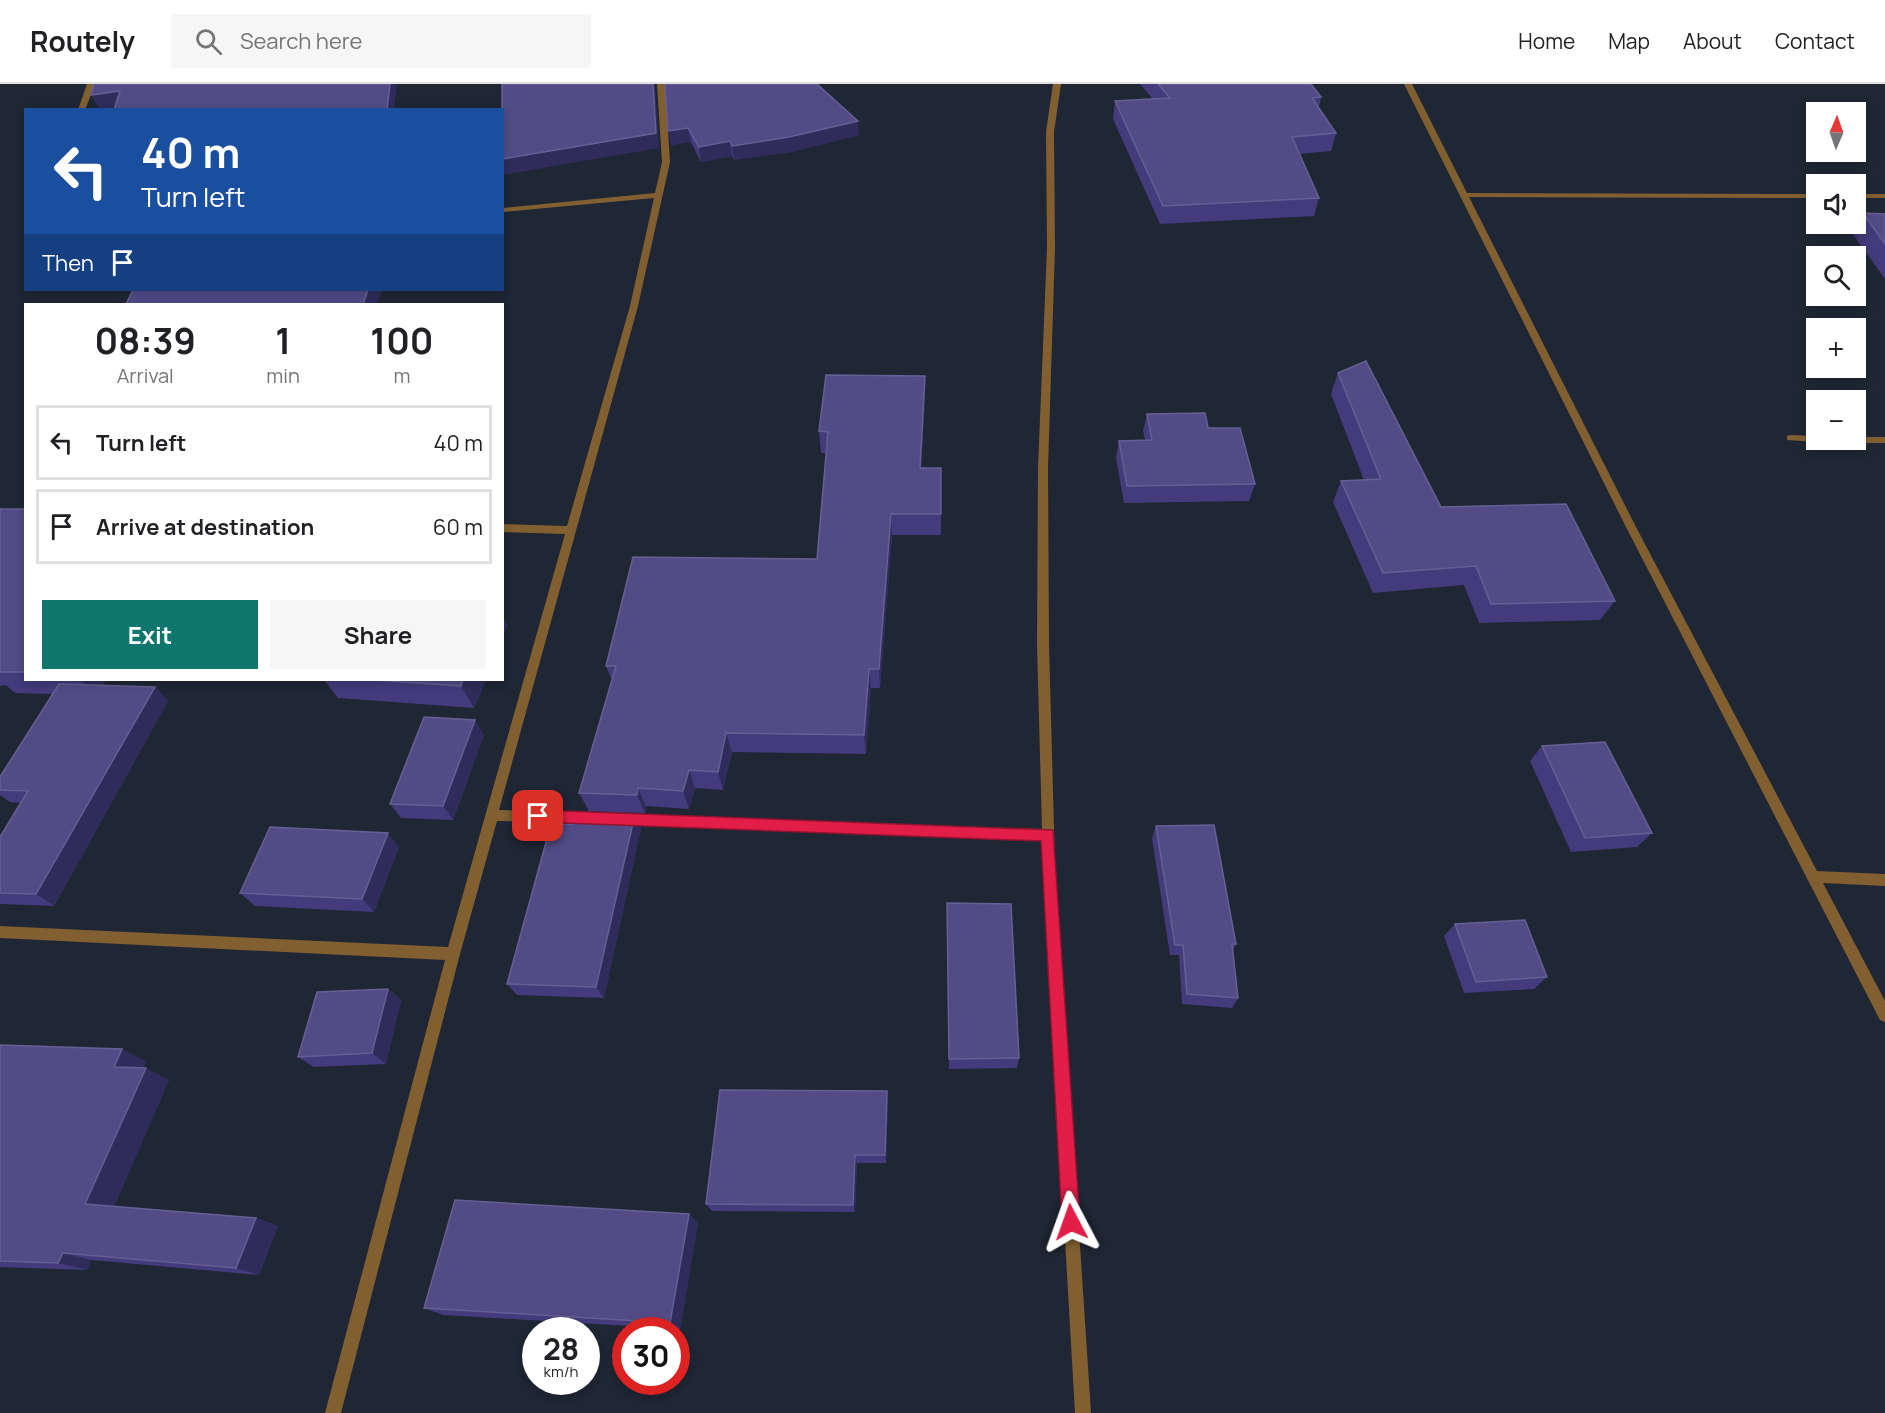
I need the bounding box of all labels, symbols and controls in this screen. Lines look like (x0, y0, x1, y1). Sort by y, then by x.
search box (171, 14, 591, 68)
text: Routely (30, 22, 135, 60)
icon: search (192, 25, 225, 58)
text: Search here (240, 26, 362, 56)
text: Home (1518, 27, 1575, 55)
text: Map (1608, 27, 1650, 55)
text: About (1683, 27, 1742, 55)
text: Contact (1775, 27, 1855, 55)
north arrow (1806, 102, 1866, 162)
map controls (1806, 102, 1866, 450)
text: 40 m (141, 123, 240, 181)
icon: left (42, 132, 120, 210)
button: sound (1806, 174, 1866, 234)
text: Turn left (141, 178, 245, 215)
icon: arrive (106, 246, 139, 279)
button: search (1806, 246, 1866, 306)
text: Then (42, 248, 94, 278)
text: 08:39 (94, 316, 196, 365)
text: 1 (275, 316, 291, 365)
text: 100 (370, 316, 434, 365)
button: + (1806, 318, 1866, 378)
text: Arrival (117, 362, 174, 389)
text: min (266, 362, 300, 389)
text: m (393, 362, 410, 389)
button: − (1806, 390, 1866, 450)
icon: left (45, 426, 78, 459)
text: Turn left (96, 428, 186, 458)
text: 40 m (434, 428, 483, 458)
icon: arrive (45, 510, 78, 543)
text: Arrive at destination (96, 512, 314, 542)
text: 60 m (433, 512, 483, 542)
button: Exit (42, 600, 258, 669)
button: Share (270, 600, 486, 669)
pin (512, 790, 563, 841)
icon: arrive (521, 799, 554, 832)
position arrow (1039, 1190, 1103, 1254)
speed limit sign: 30 (612, 1317, 690, 1395)
text: 28 (543, 1328, 579, 1369)
text: km/h (544, 1361, 578, 1382)

